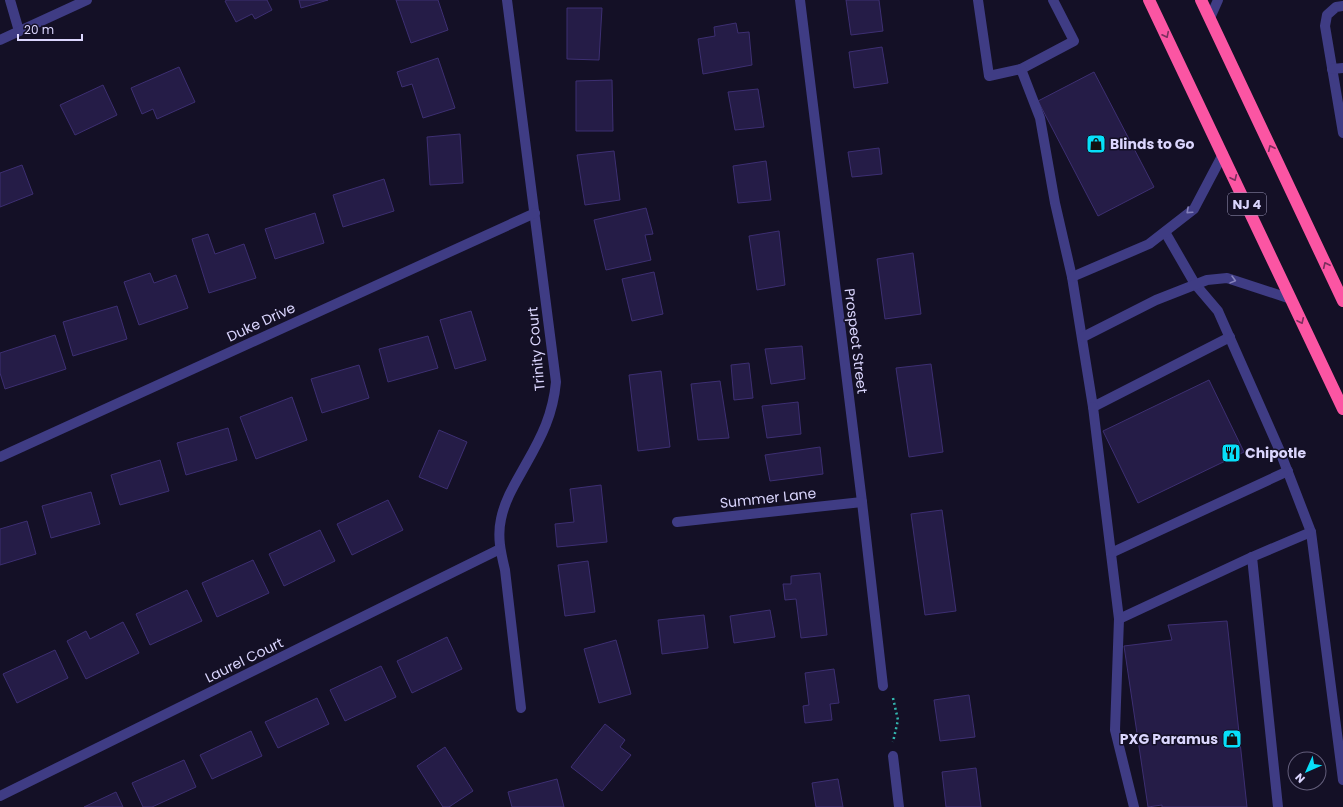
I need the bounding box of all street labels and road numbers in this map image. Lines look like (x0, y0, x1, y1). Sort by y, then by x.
road number: NJ 4 (1228, 193, 1266, 215)
street label: Prospect Street (840, 287, 872, 395)
street label: Duke Drive (223, 297, 299, 347)
street label: Trinity Court (522, 306, 550, 392)
street label: Summer Lane (719, 483, 818, 513)
street label: Laurel Court (202, 632, 286, 688)

